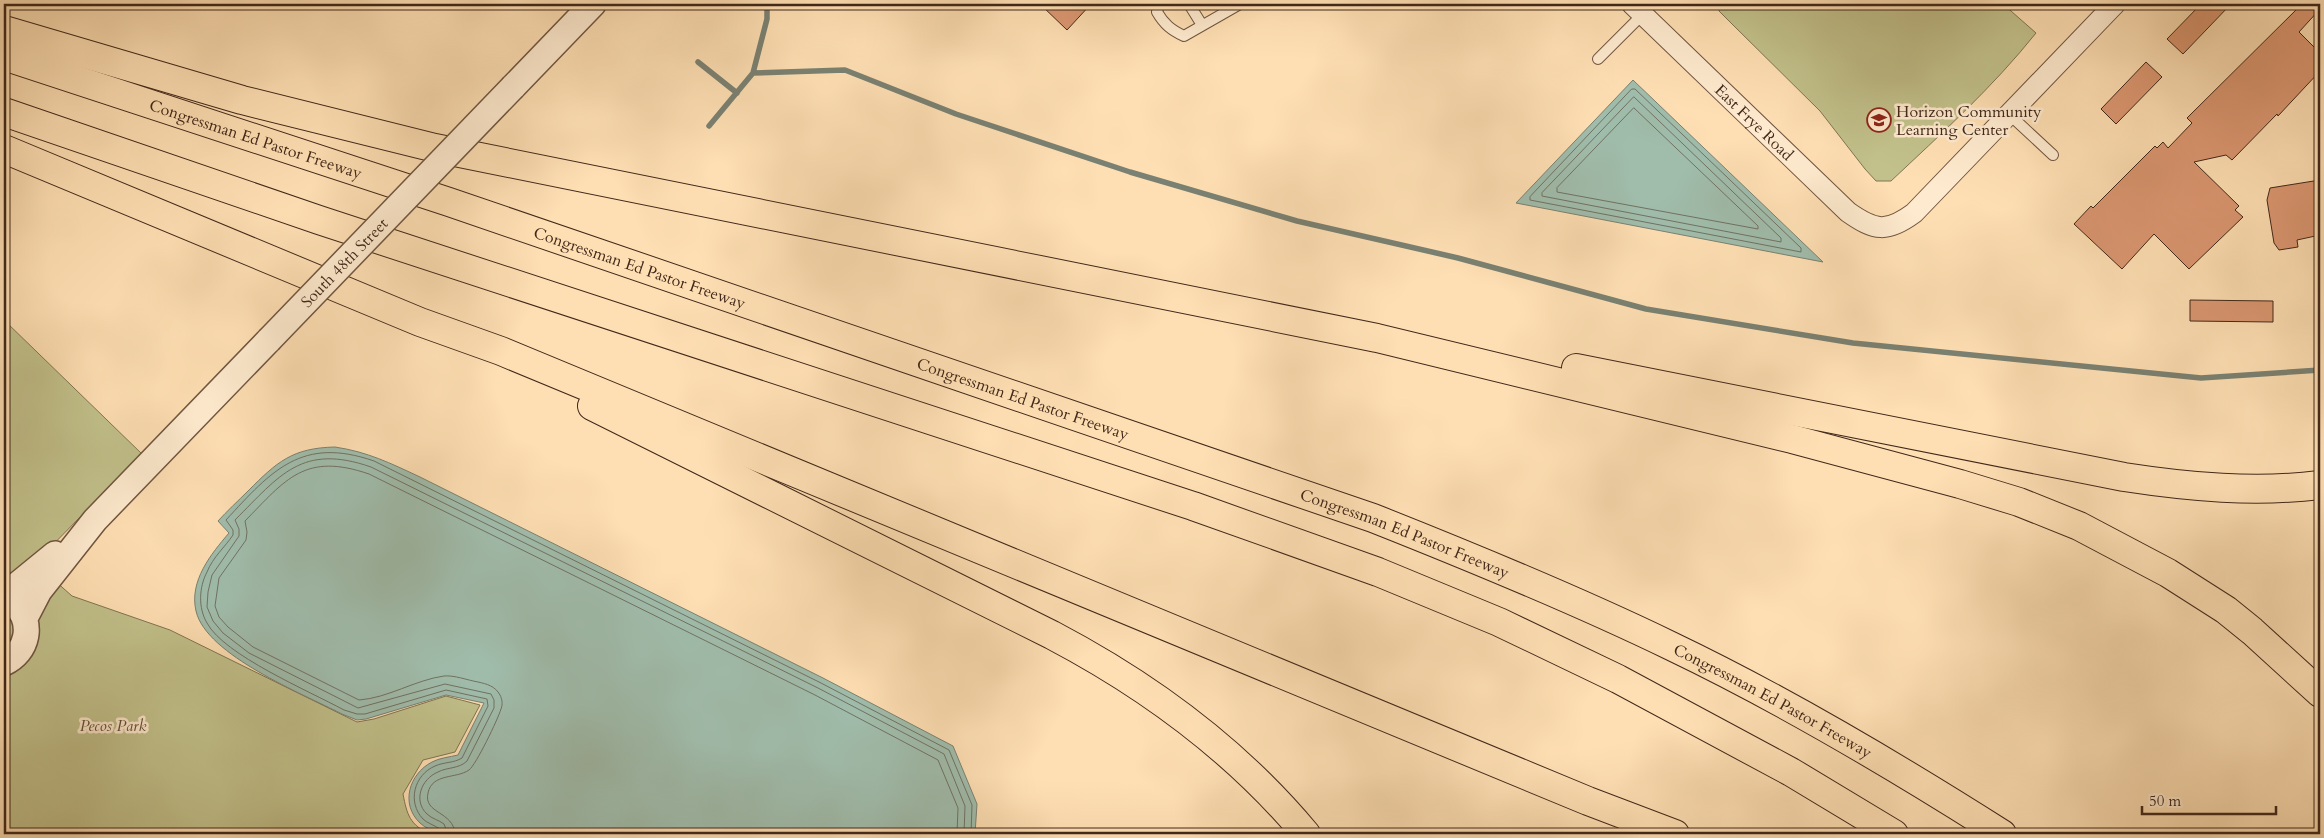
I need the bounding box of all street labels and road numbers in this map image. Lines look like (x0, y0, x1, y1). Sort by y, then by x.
street label: East Frye Road (1710, 79, 1798, 166)
street label: Congressman Ed Pastor Freeway (146, 94, 365, 185)
street label: South 48th Street (296, 213, 393, 313)
street label: Congressman Ed Pastor Freeway (531, 222, 749, 315)
street label: Congressman Ed Pastor Freeway (914, 353, 1132, 446)
street label: Congressman Ed Pastor Freeway (1297, 484, 1513, 584)
street label: Congressman Ed Pastor Freeway (1670, 639, 1876, 764)

